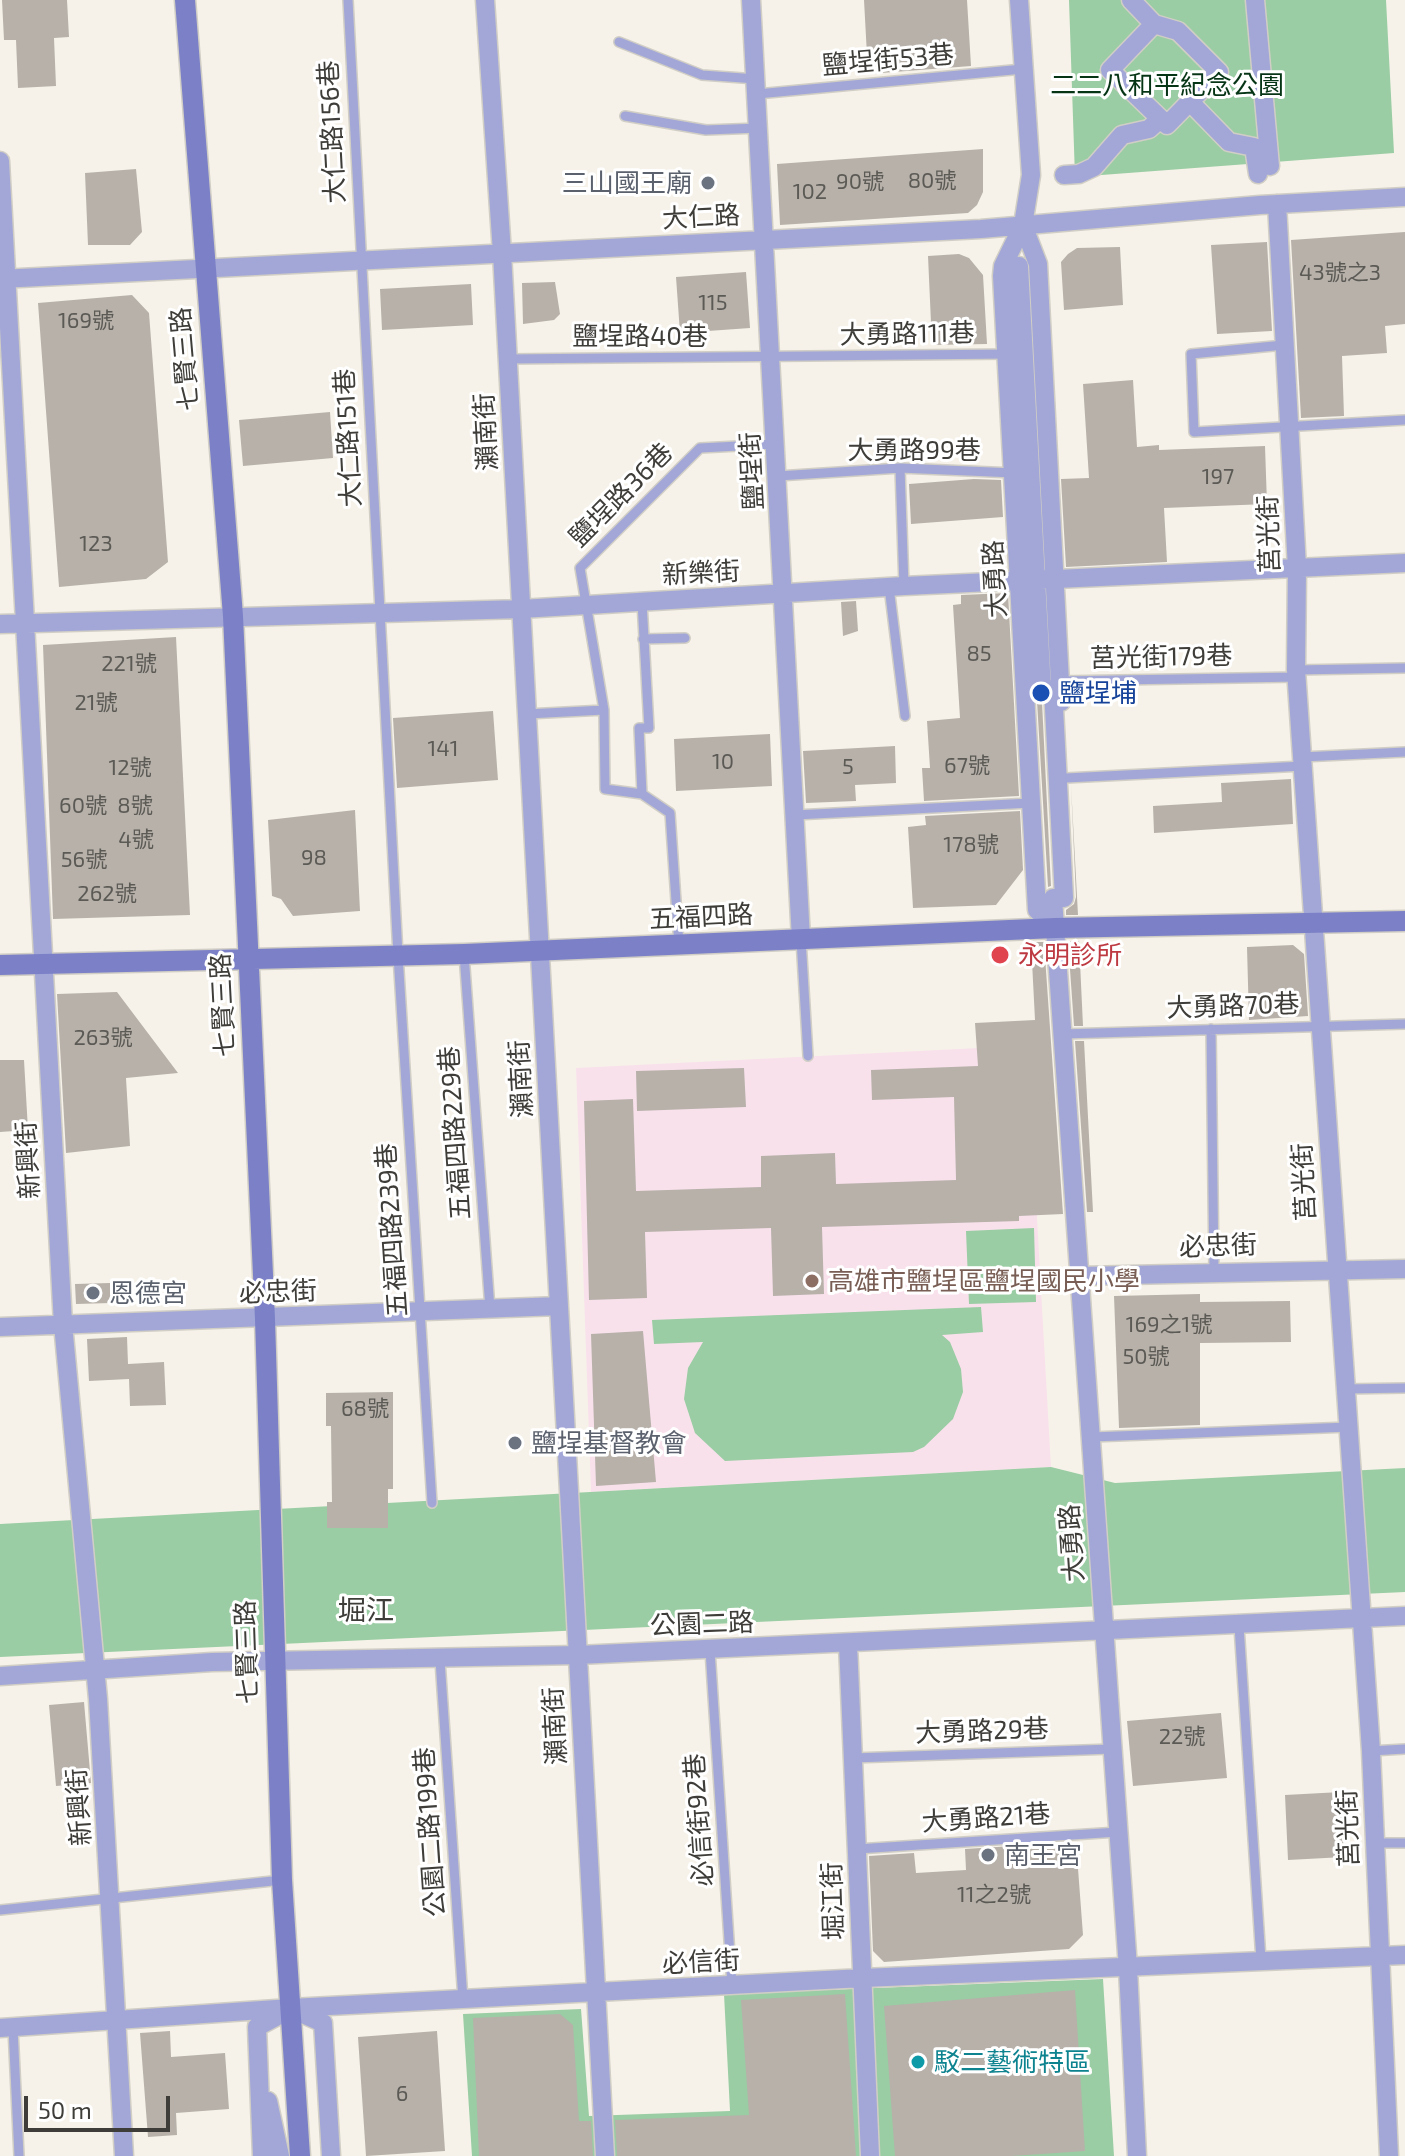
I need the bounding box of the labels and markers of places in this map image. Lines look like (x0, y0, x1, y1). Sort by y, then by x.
place label: 三山國王廟 (562, 167, 692, 199)
marker: 三山國王廟 (699, 174, 717, 192)
place label: 鹽埕埔 (1059, 677, 1137, 709)
marker: 鹽埕埔 (1030, 682, 1052, 704)
place label: 永明診所 (1018, 939, 1122, 971)
marker: 永明診所 (989, 944, 1011, 966)
place label: 高雄市鹽埕區鹽埕國民小學 (828, 1265, 1140, 1297)
marker: 高雄市鹽埕區鹽埕國民小學 (803, 1272, 821, 1290)
place label: 恩德宮 (109, 1277, 187, 1309)
marker: 恩德宮 (84, 1284, 102, 1302)
place label: 鹽埕基督教會 (531, 1427, 687, 1459)
marker: 鹽埕基督教會 (506, 1434, 524, 1452)
place label: 南王宮 (1004, 1839, 1082, 1871)
marker: 南王宮 (979, 1846, 997, 1864)
place label: 駁二藝術特區 (934, 2046, 1090, 2078)
marker: 駁二藝術特區 (909, 2053, 927, 2071)

